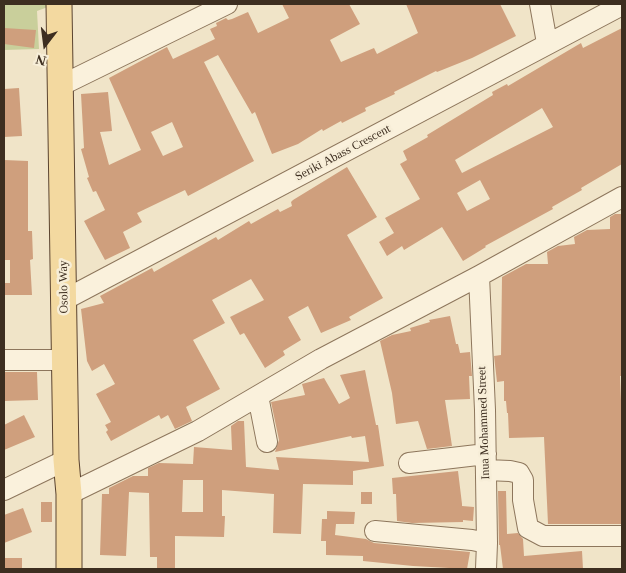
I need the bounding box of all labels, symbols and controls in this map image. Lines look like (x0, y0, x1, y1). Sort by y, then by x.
north arrow (20, 20, 70, 70)
text: N (34, 51, 48, 69)
street label: Seriki Abass Crescent (293, 122, 393, 184)
street label: Osolo Way (56, 260, 72, 314)
street label: Inua Mohammed Street (475, 366, 493, 480)

